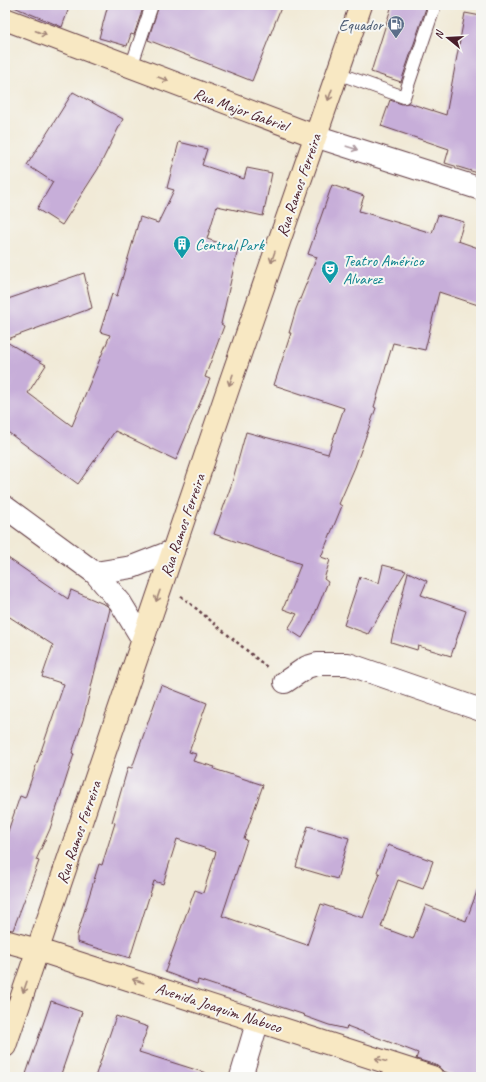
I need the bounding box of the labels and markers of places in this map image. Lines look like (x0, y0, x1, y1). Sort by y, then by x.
fuel station icon: Equador (386, 14, 406, 39)
place label: Equador (339, 15, 384, 35)
building icon: Central Park (172, 234, 192, 259)
place label: Central Park (195, 235, 265, 255)
place label: Teatro Américo Alvarez (343, 251, 426, 289)
theatre icon: Teatro Américo Alvarez (320, 259, 340, 284)

